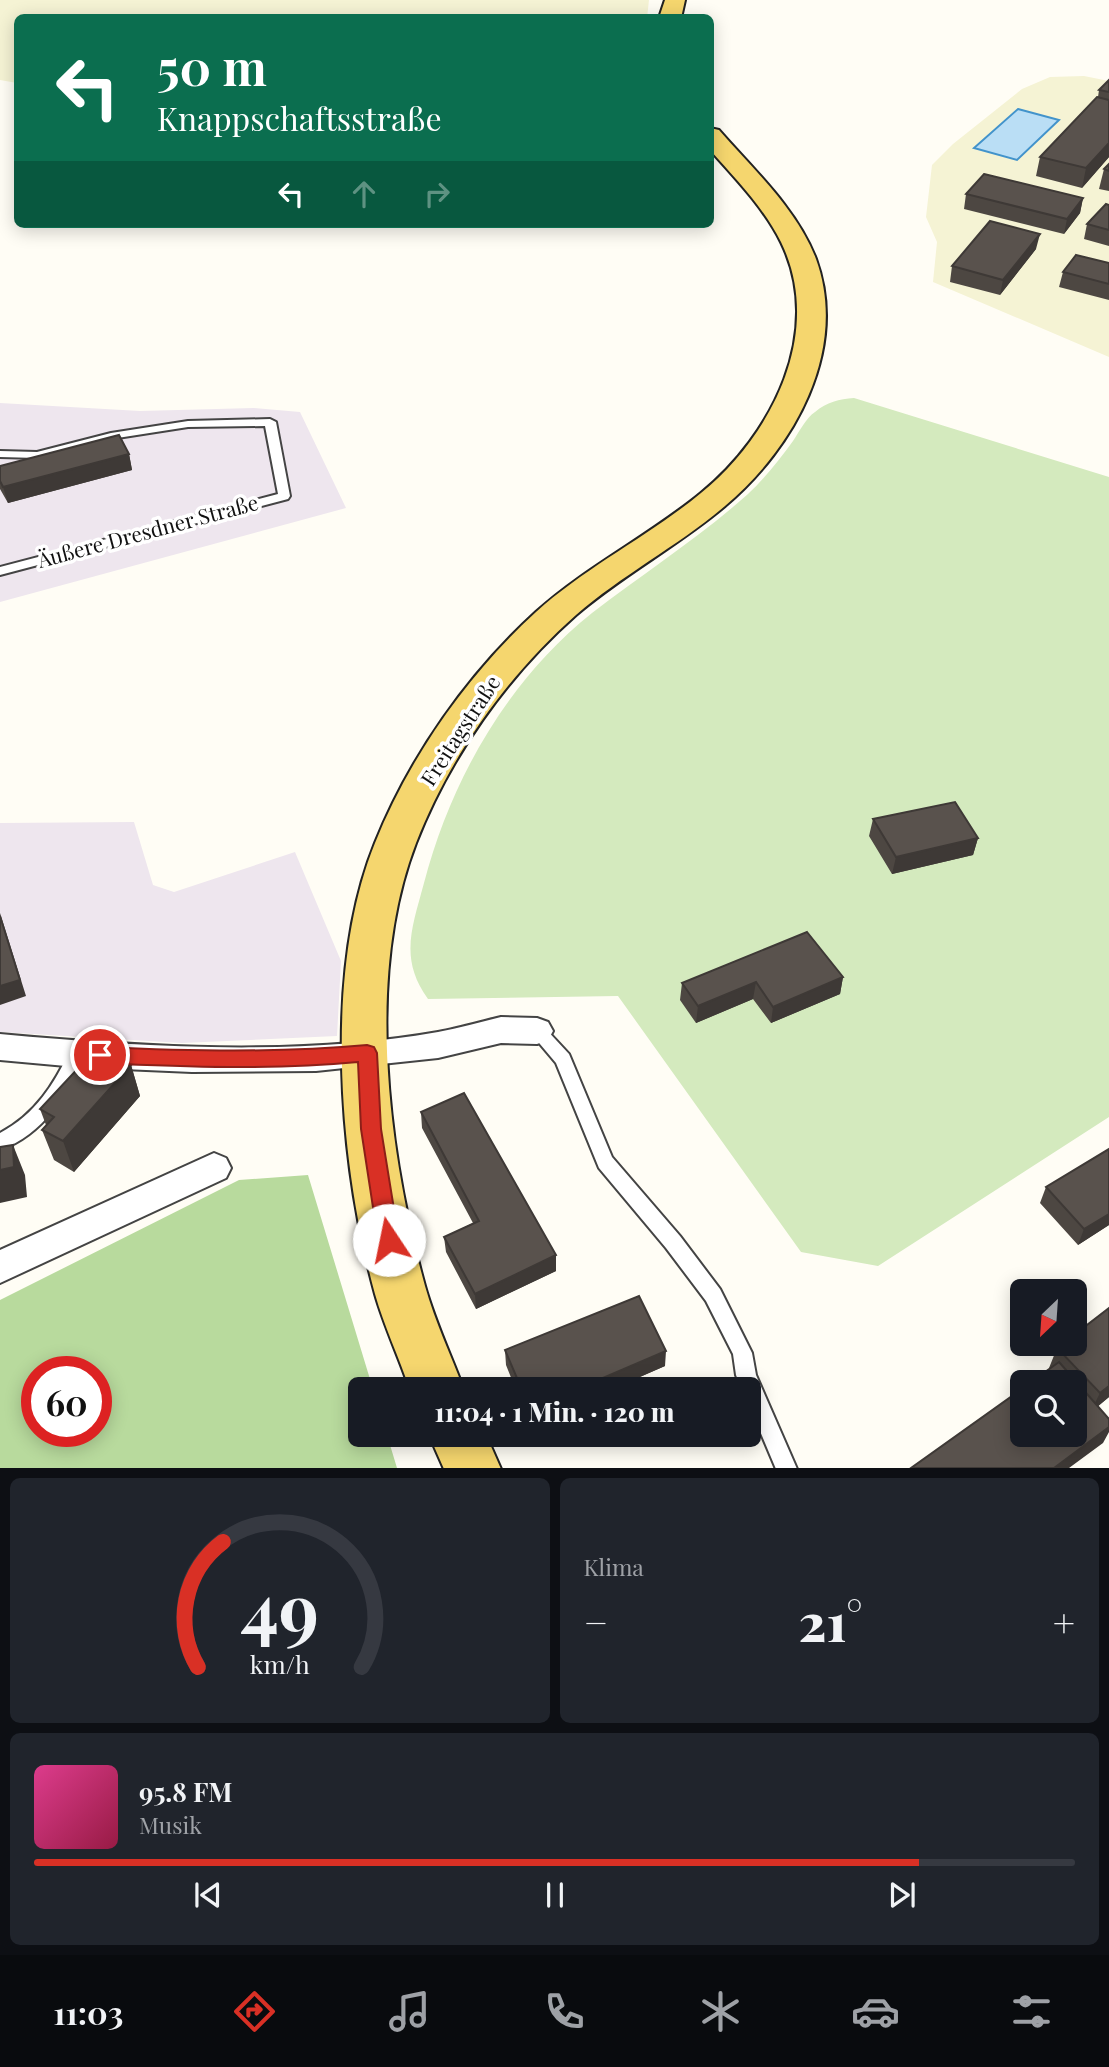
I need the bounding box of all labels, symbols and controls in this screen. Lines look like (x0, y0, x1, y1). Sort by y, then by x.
text: 50 m (157, 33, 267, 98)
icon: left (42, 42, 133, 133)
text: Knappschaftsstraße (157, 96, 442, 139)
icon: left (272, 175, 310, 213)
icon: ahead (345, 175, 383, 213)
icon: right (418, 175, 456, 213)
street label: Äußere Dresdner Straße (33, 487, 261, 573)
street label: Freitagstraße (413, 669, 505, 790)
pin (70, 1025, 130, 1085)
icon: arrive (81, 1036, 119, 1074)
position arrow (352, 1203, 426, 1277)
north arrow (1010, 1279, 1087, 1356)
map controls (1010, 1279, 1087, 1447)
speed limit sign: 60 (21, 1356, 112, 1447)
button: search (1010, 1370, 1087, 1447)
text: 11:04 · 1 Min. · 120 m (435, 1394, 674, 1429)
text: Klima (584, 1551, 644, 1582)
text: 49 (240, 1558, 319, 1655)
text: 21° (798, 1586, 862, 1655)
text: − (584, 1596, 608, 1647)
text: + (1053, 1596, 1075, 1647)
text: km/h (250, 1646, 310, 1679)
text: 95.8 FM (139, 1774, 232, 1809)
text: Musik (139, 1809, 202, 1840)
icon: previous (189, 1876, 227, 1914)
icon: pause (536, 1876, 574, 1914)
icon: next (883, 1876, 921, 1914)
icon: directions (230, 1987, 279, 2036)
icon: music (385, 1987, 434, 2036)
icon: phone (540, 1987, 589, 2036)
icon: climate (696, 1987, 745, 2036)
icon: car (851, 1987, 900, 2036)
icon: filters (1007, 1987, 1056, 2036)
text: 11:03 (53, 1990, 123, 2033)

